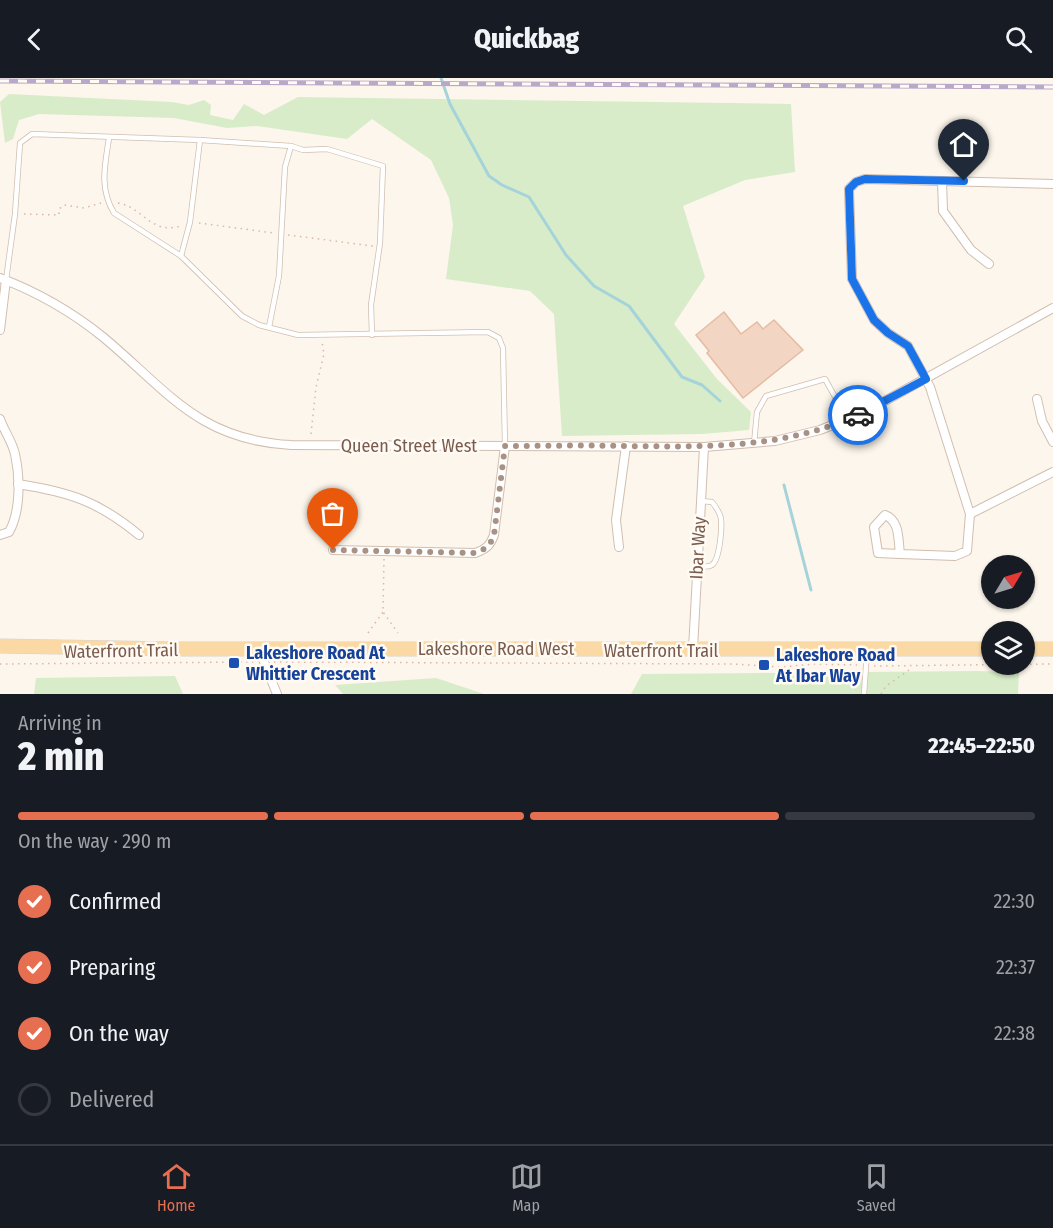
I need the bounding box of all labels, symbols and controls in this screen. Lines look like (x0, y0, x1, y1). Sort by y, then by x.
icon: back (18, 23, 51, 56)
text: Quickbag (474, 23, 579, 55)
icon: search (1002, 23, 1035, 56)
pin (938, 119, 989, 181)
icon: home (947, 128, 980, 161)
courier (828, 385, 888, 445)
icon: car (842, 399, 875, 432)
street label: Queen Street West (341, 435, 477, 457)
pin (307, 488, 358, 550)
icon: bag (316, 497, 349, 530)
street label: Ibar Way (685, 516, 711, 580)
north arrow (981, 555, 1035, 609)
map controls (981, 555, 1035, 675)
button: layers (981, 621, 1035, 675)
street label: Lakeshore Road West (418, 638, 574, 660)
street label: Waterfront Trail (64, 639, 179, 663)
street label: Waterfront Trail (604, 640, 719, 662)
place label: Lakeshore Road At Whittier Crescent (246, 642, 386, 685)
place label: Lakeshore Road At Ibar Way (775, 644, 895, 687)
marker: Lakeshore Road At Whittier Crescent (227, 656, 241, 670)
marker: Lakeshore Road At Ibar Way (757, 658, 771, 672)
text: Arriving in (18, 711, 102, 735)
text: 22:45–22:50 (928, 732, 1035, 759)
text: 2 min (18, 734, 104, 780)
text: On the way · 290 m (18, 829, 171, 853)
icon: check (18, 885, 51, 918)
text: Confirmed (69, 888, 162, 915)
text: 22:30 (994, 889, 1035, 913)
icon: check (18, 951, 51, 984)
text: Preparing (69, 954, 155, 981)
text: 22:37 (996, 955, 1035, 979)
icon: check (18, 1017, 51, 1050)
text: On the way (69, 1020, 169, 1047)
text: 22:38 (994, 1021, 1035, 1045)
text: Delivered (69, 1086, 154, 1113)
tab: Home (157, 1160, 195, 1215)
tab: Map (510, 1160, 543, 1215)
tab: Saved (857, 1160, 896, 1215)

